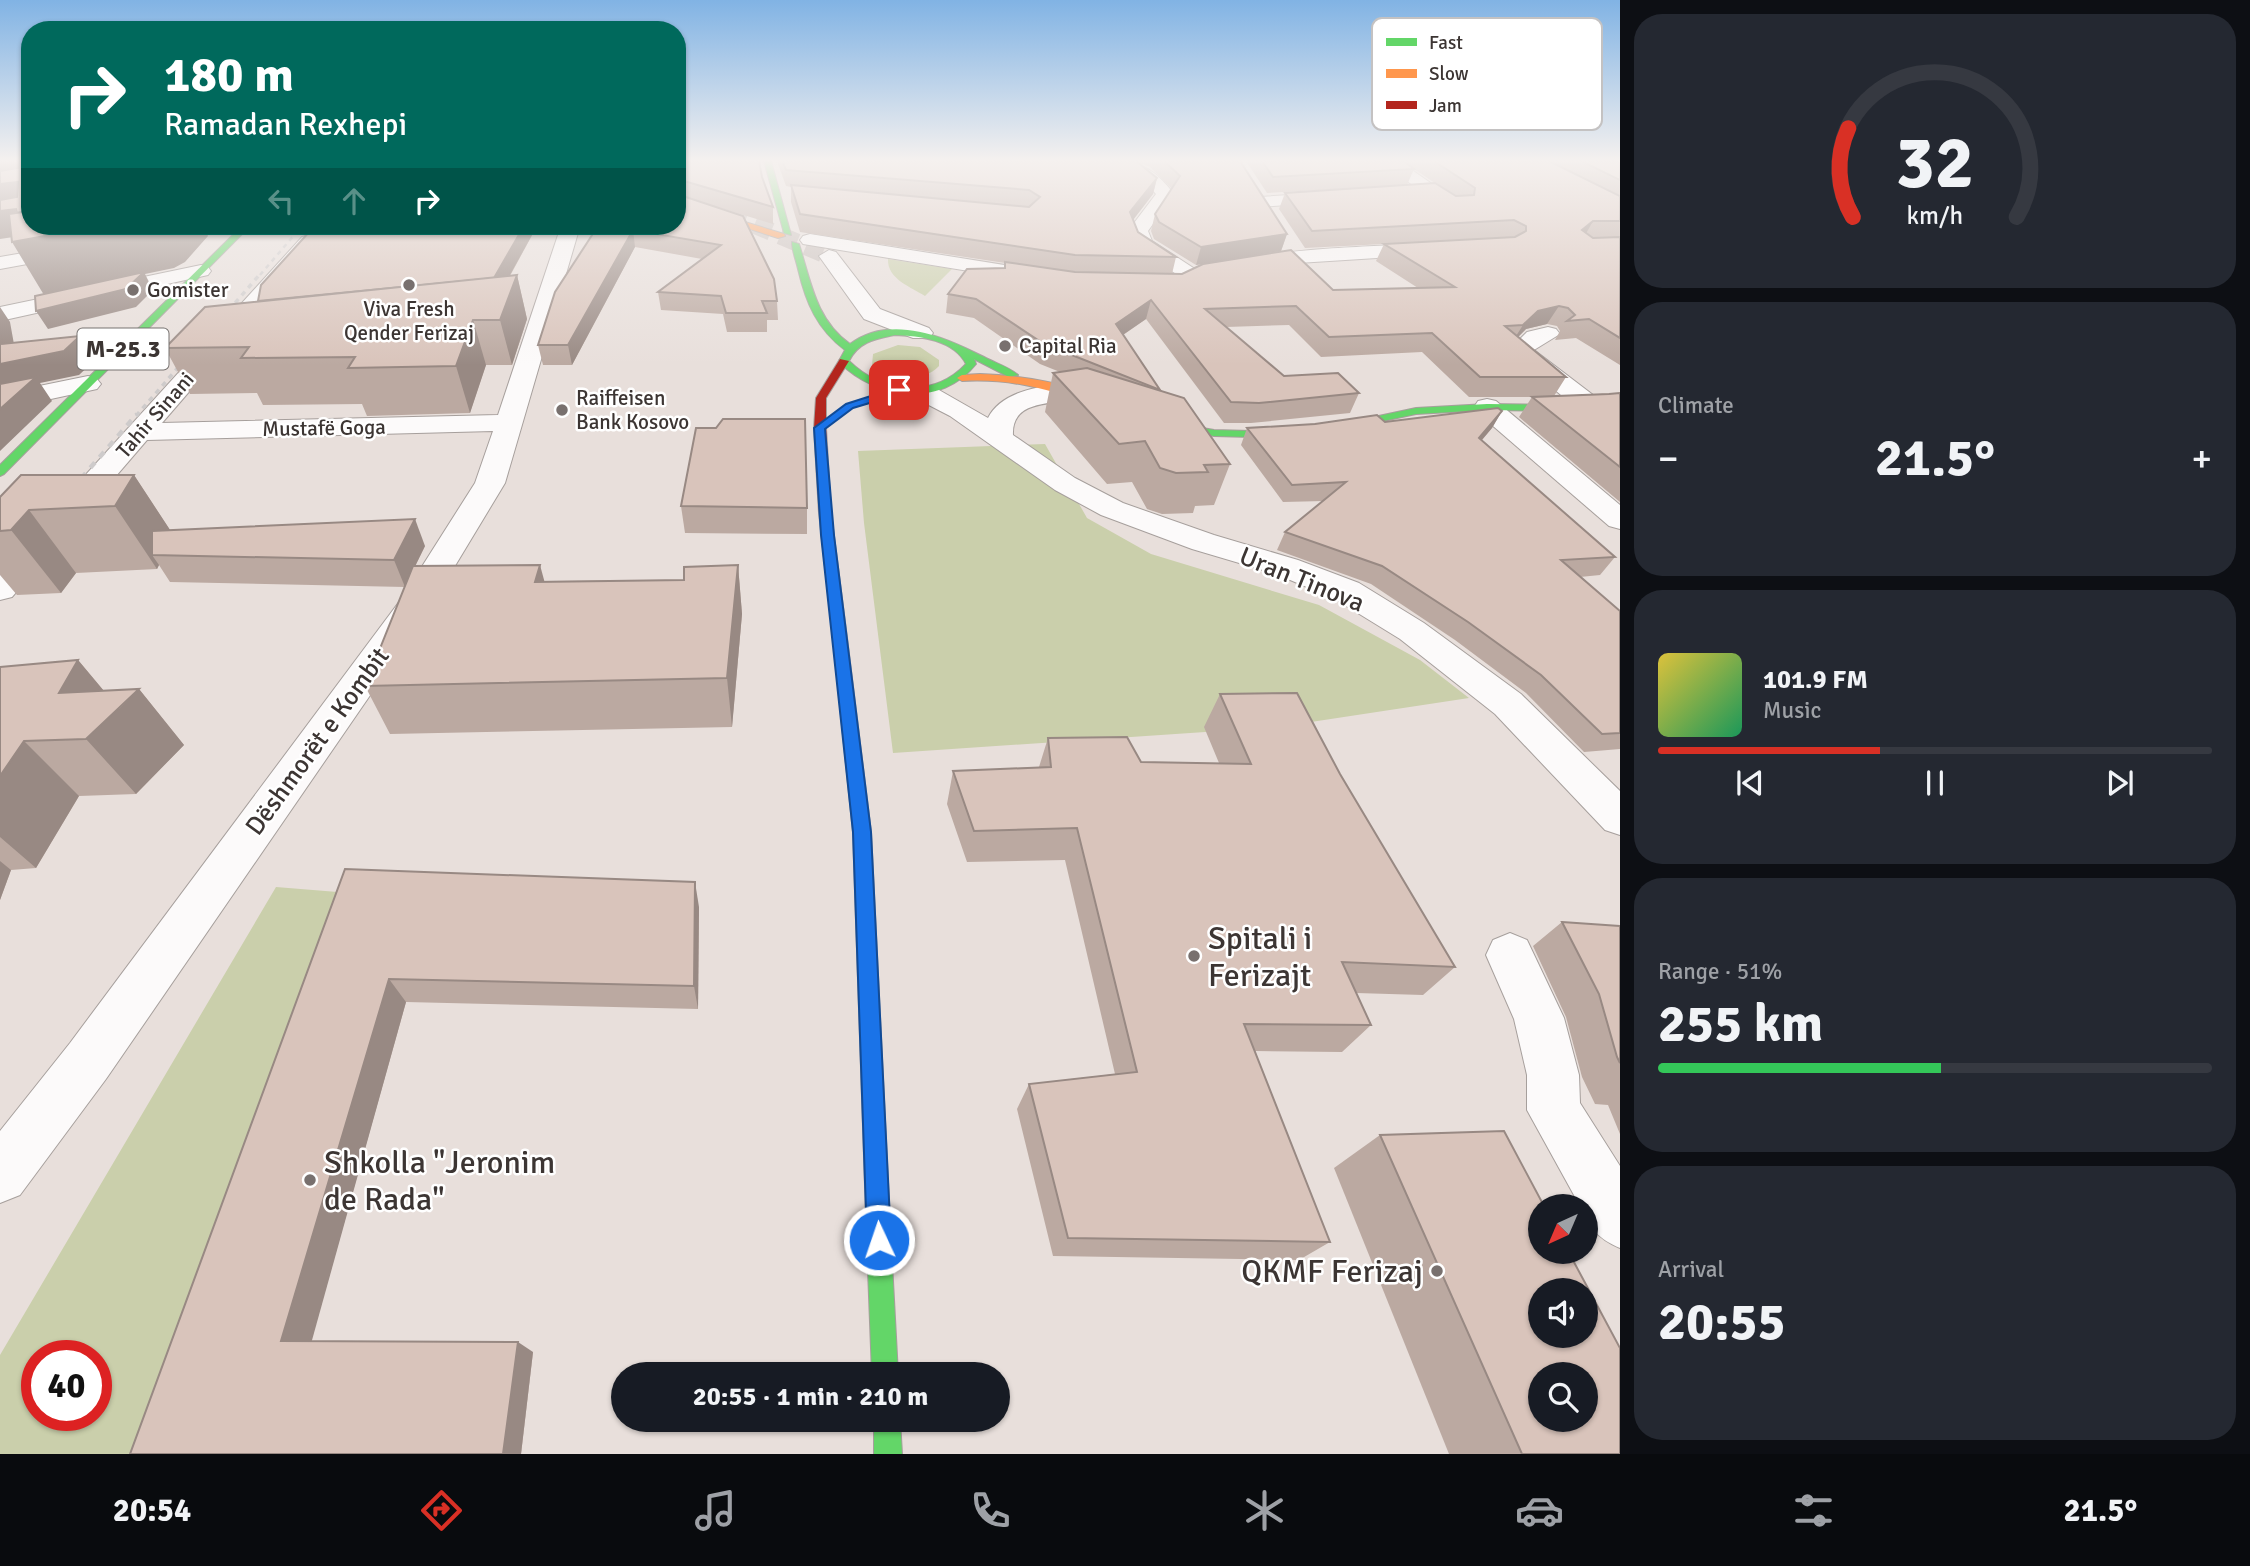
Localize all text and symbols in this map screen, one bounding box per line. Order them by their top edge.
legend [1372,18,1602,130]
text: Fast [1429,31,1463,55]
text: 180 m [164,45,294,105]
icon: right [49,49,140,140]
text: Slow [1429,62,1469,86]
text: Jam [1429,94,1462,118]
text: Ramadan Rexhepi [164,105,407,144]
text: 32 [1896,119,1974,208]
icon: left [262,182,300,220]
icon: ahead [335,182,373,220]
icon: right [408,182,446,220]
text: km/h [1907,200,1963,231]
place label: Gomister [147,277,229,303]
marker: Viva Fresh Qender Ferizaj [401,277,417,293]
marker: Gomister [125,282,141,298]
place label: Viva Fresh Qender Ferizaj [344,296,474,346]
road number: M-25.3 [78,328,168,370]
place label: Capital Ria [1019,333,1117,359]
marker: Capital Ria [997,338,1013,354]
pin [869,360,929,420]
street label: Tahir Sinani [111,367,199,463]
icon: arrive [880,371,918,409]
place label: Raiffeisen Bank Kosovo [576,385,689,435]
text: Climate [1658,391,1734,420]
marker: Raiffeisen Bank Kosovo [554,402,570,418]
street label: Mustafë Goga [262,414,386,442]
text: 21.5° [1875,426,1995,490]
text: − [1658,435,1679,482]
text: + [2191,435,2212,482]
street label: Uran Tinova [1234,540,1369,620]
street label: Dëshmorët e Kombit [239,641,397,842]
text: 101.9 FM [1763,664,1868,696]
text: Music [1763,696,1821,725]
icon: previous [1731,764,1769,802]
icon: pause [1916,764,1954,802]
icon: next [2101,764,2139,802]
place label: Spitali i Ferizajt [1208,919,1312,995]
marker: Spitali i Ferizajt [1186,948,1202,964]
text: Range · 51% [1658,957,1782,986]
text: 255 km [1658,992,1823,1056]
place label: Shkolla "Jeronim de Rada" [324,1143,555,1219]
marker: Shkolla "Jeronim de Rada" [302,1172,318,1188]
north arrow [1528,1194,1598,1264]
map controls [1528,1194,1598,1432]
position arrow [842,1203,916,1277]
place label: QKMF Ferizaj [1241,1252,1423,1291]
text: Arrival [1658,1255,1724,1284]
marker: QKMF Ferizaj [1429,1263,1445,1279]
button: sound [1528,1278,1598,1348]
text: 20:55 [1658,1290,1786,1354]
speed limit sign: 40 [21,1340,112,1431]
button: search [1528,1362,1598,1432]
text: 20:55 · 1 min · 210 m [693,1381,928,1413]
icon: directions [417,1486,466,1535]
icon: music [691,1486,740,1535]
icon: phone [966,1486,1015,1535]
icon: climate [1240,1486,1289,1535]
icon: car [1515,1486,1564,1535]
icon: filters [1789,1486,1838,1535]
text: 20:54 [113,1491,191,1530]
text: 21.5° [2063,1491,2137,1530]

